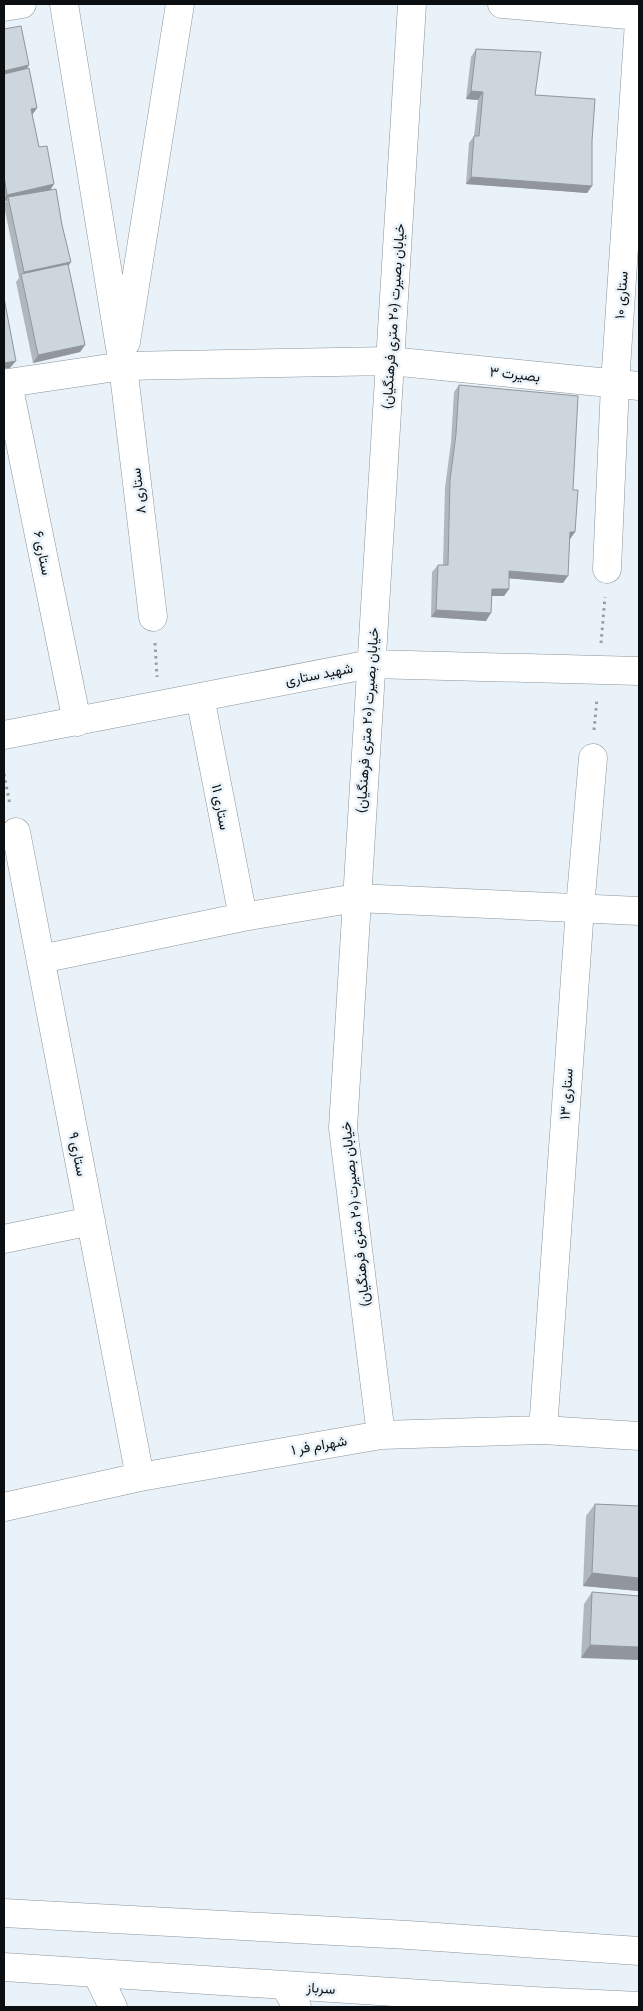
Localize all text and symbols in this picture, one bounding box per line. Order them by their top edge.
street label: خیابان بصیرت (۲۰ متری فرهنگیان) [378,223,408,409]
street label: ستاری ۱۰ [610,270,632,320]
street label: بصیرت ۳ [489,362,541,386]
street label: ستاری ۸ [126,467,150,515]
street label: ستاری ۶ [30,529,56,577]
street label: خیابان بصیرت (۲۰ متری فرهنگیان) [352,627,382,813]
street label: شهید ستاری [284,659,354,689]
street label: ستاری ۱۱ [208,783,234,831]
street label: ستاری ۱۳ [555,1068,577,1120]
street label: خیابان بصیرت (۲۰ متری فرهنگیان) [336,1121,374,1307]
street label: ستاری ۹ [65,1130,91,1178]
street label: شهرام فر ۱ [290,1431,348,1459]
street label: سرباز [305,1978,336,1998]

